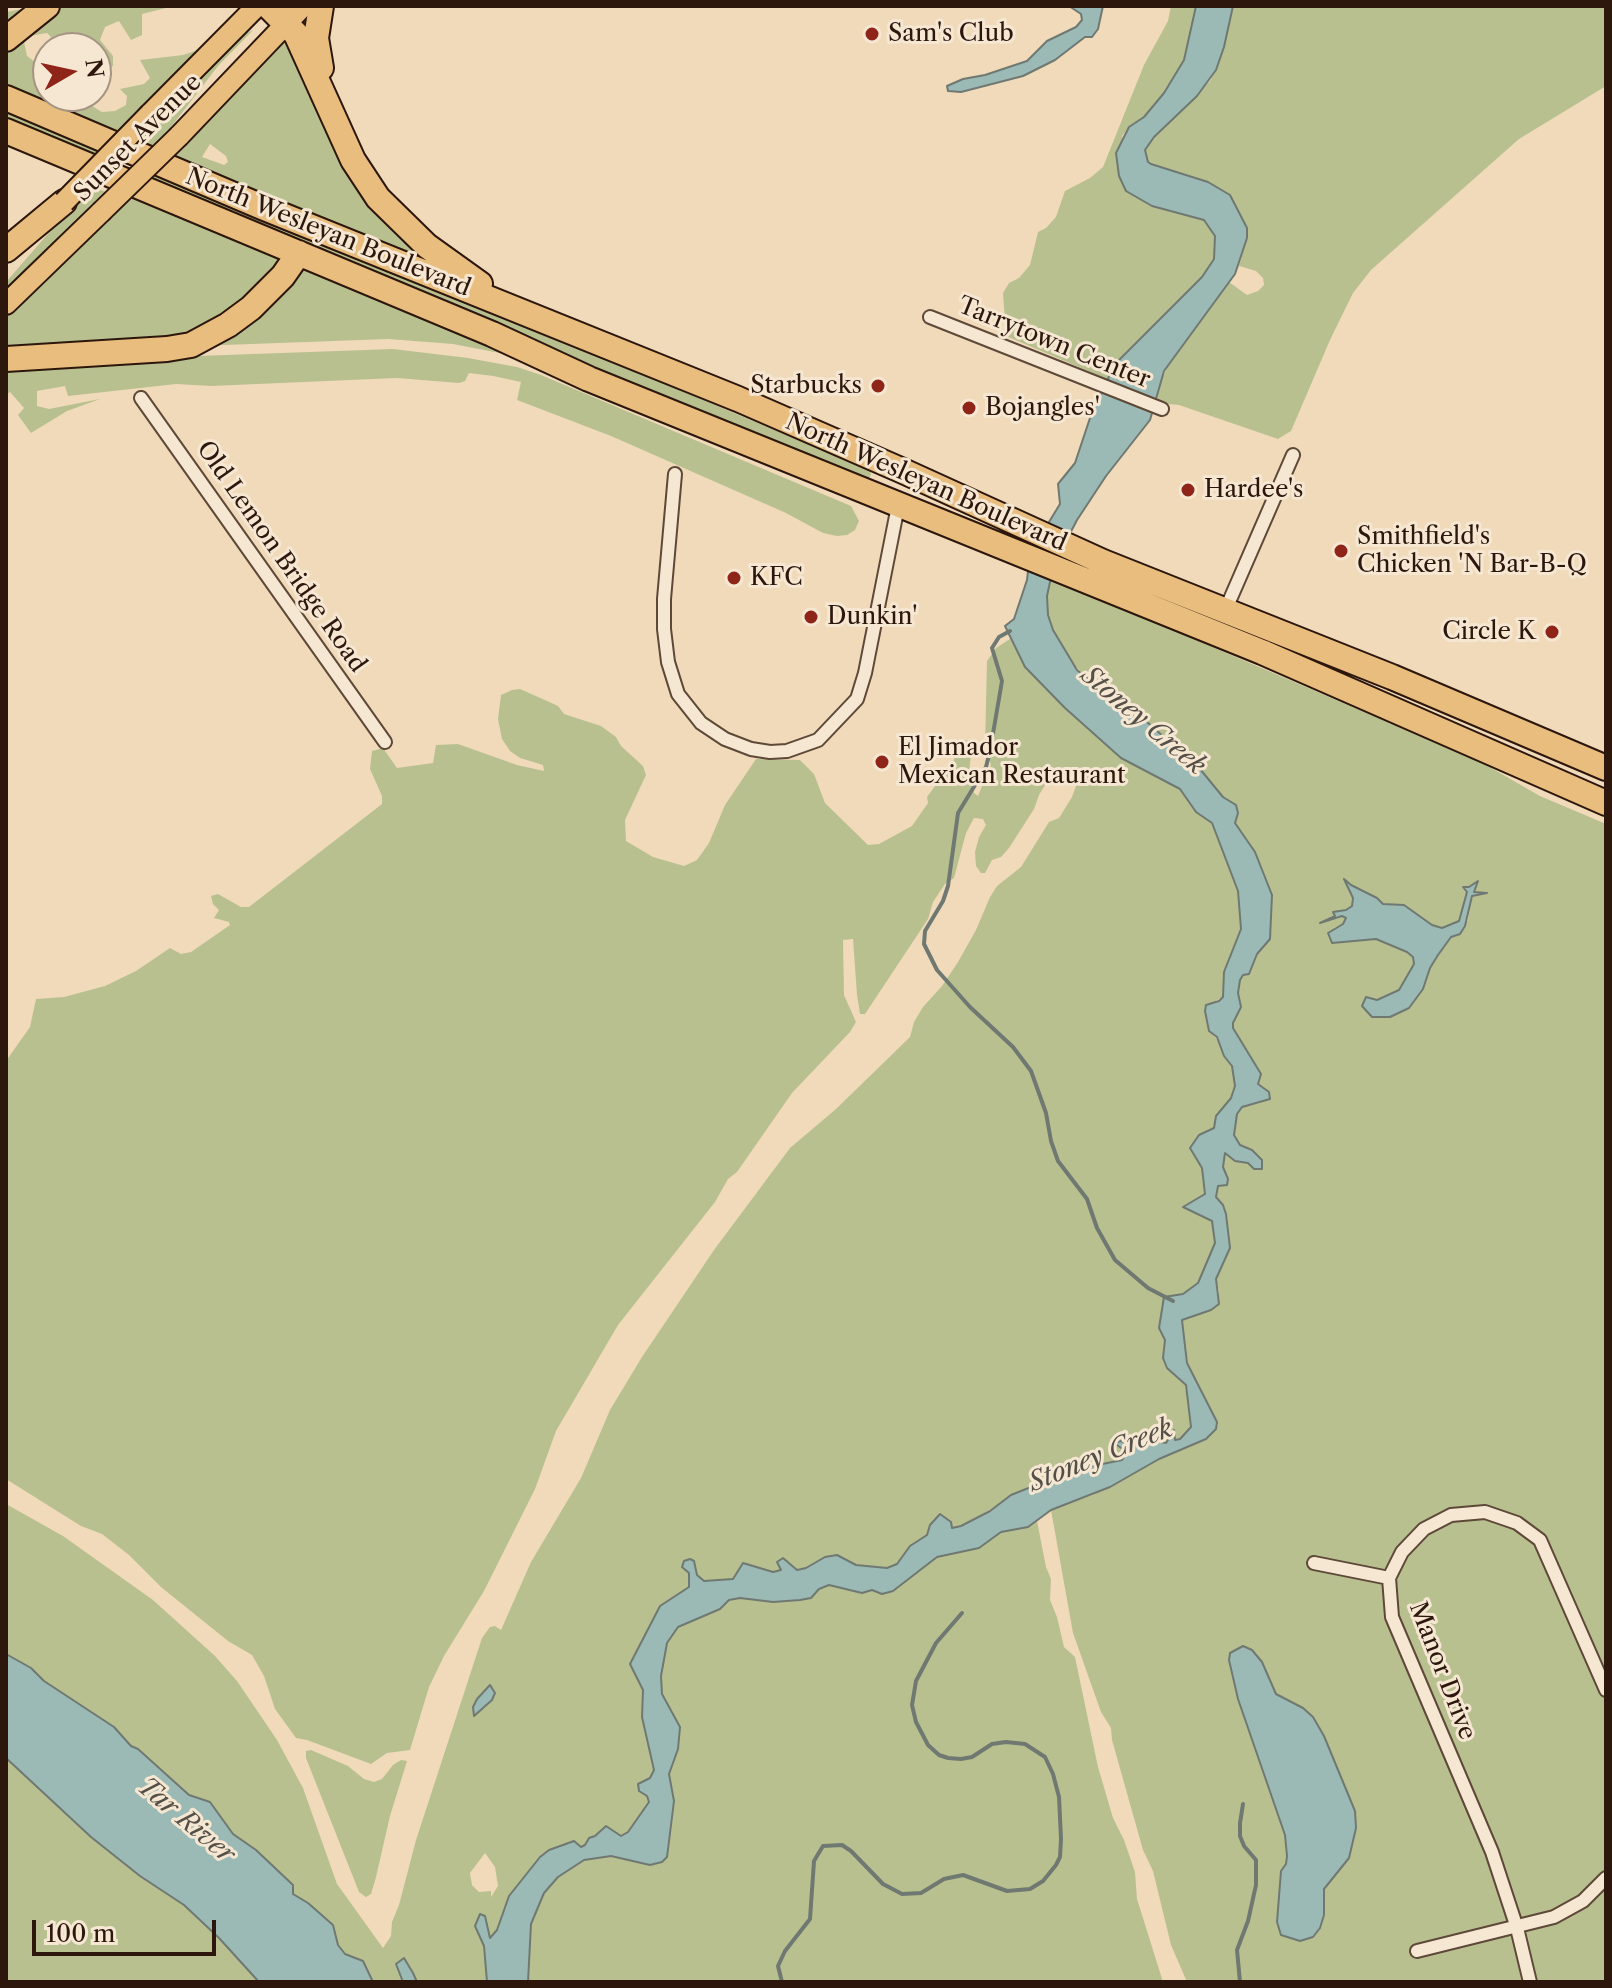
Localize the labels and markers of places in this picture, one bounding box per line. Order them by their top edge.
place label: Sam's Club [888,20,1014,48]
marker: Sam's Club [863,25,881,43]
place label: Starbucks [750,372,862,400]
marker: Starbucks [869,377,887,395]
place label: Bojangles' [985,394,1100,422]
marker: Bojangles' [960,399,978,417]
place label: Hardee's [1204,476,1304,504]
marker: Hardee's [1179,481,1197,499]
place label: Smithfield's Chicken 'N Bar-B-Q [1357,523,1587,579]
marker: Smithfield's Chicken 'N Bar-B-Q [1332,542,1350,560]
place label: KFC [750,564,803,592]
marker: KFC [725,569,743,587]
place label: Dunkin' [827,603,917,631]
marker: Dunkin' [802,608,820,626]
place label: Circle K [1442,618,1536,646]
marker: Circle K [1543,623,1561,641]
place label: El Jimador Mexican Restaurant [898,734,1125,790]
marker: El Jimador Mexican Restaurant [873,753,891,771]

